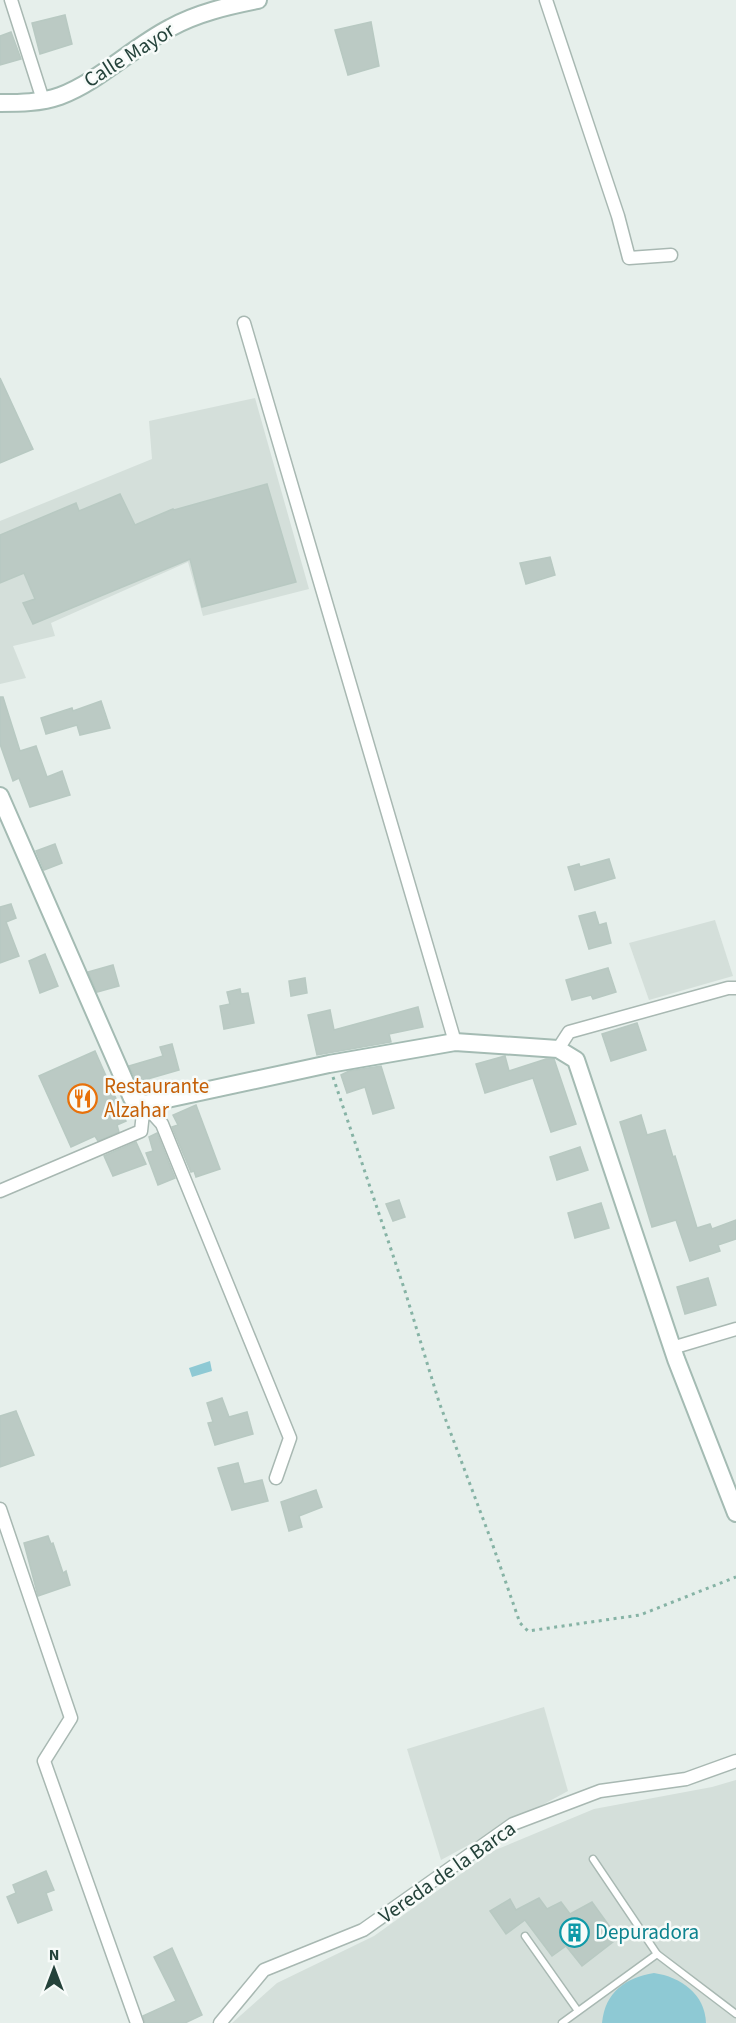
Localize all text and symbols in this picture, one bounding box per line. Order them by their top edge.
street label: Calle Mayor [78,15,181,95]
place label: Restaurante Alzahar [104,1071,209,1125]
restaurant icon: Restaurante Alzahar [67,1082,99,1114]
street label: Vereda de la Barca [372,1813,522,1931]
building icon: Depuradora [558,1916,590,1948]
place label: Depuradora [595,1917,699,1947]
north arrow [24,1939,84,1999]
text: N [49,1944,59,1966]

